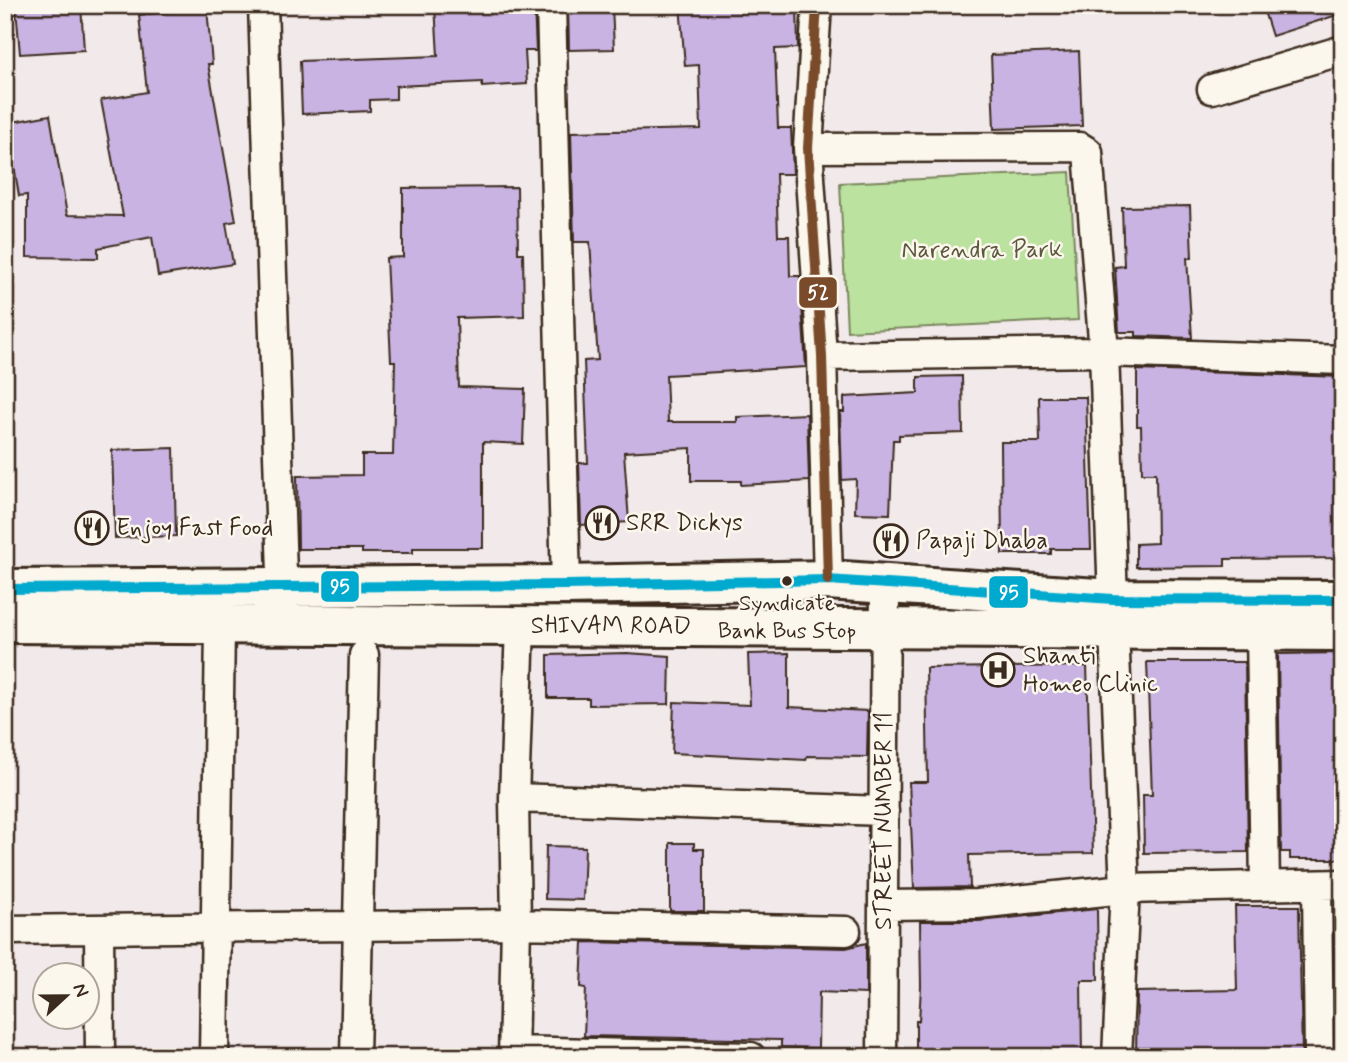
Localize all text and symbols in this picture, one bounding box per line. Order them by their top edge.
park label: Narendra Park [902,235,1062,266]
line badge: 52 [798,276,838,309]
text: 52 [807,281,829,306]
restaurant icon: SRR Dickys [583,504,621,542]
place label: SRR Dickys [626,508,743,539]
restaurant icon: Enjoy Fast Food [73,509,111,547]
place label: Enjoy Fast Food [116,513,273,544]
restaurant icon: Papaji Dhaba [872,522,910,560]
place label: Papaji Dhaba [916,526,1048,557]
line badge: 95 [320,570,360,603]
marker: Syndicate Bank Bus Stop [780,574,794,588]
text: 95 [330,575,350,600]
line badge: 95 [988,575,1029,609]
text: 95 [999,581,1019,606]
place label: Syndicate Bank Bus Stop [718,590,856,646]
street label: SHIVAM ROAD [531,611,691,642]
place label: Shanti Homeo Clinic [1023,641,1158,700]
hospital icon: Shanti Homeo Clinic [979,651,1017,689]
street label: STREET NUMBER 11 [869,712,900,930]
north arrow [32,960,102,1030]
text: N [66,980,94,1001]

